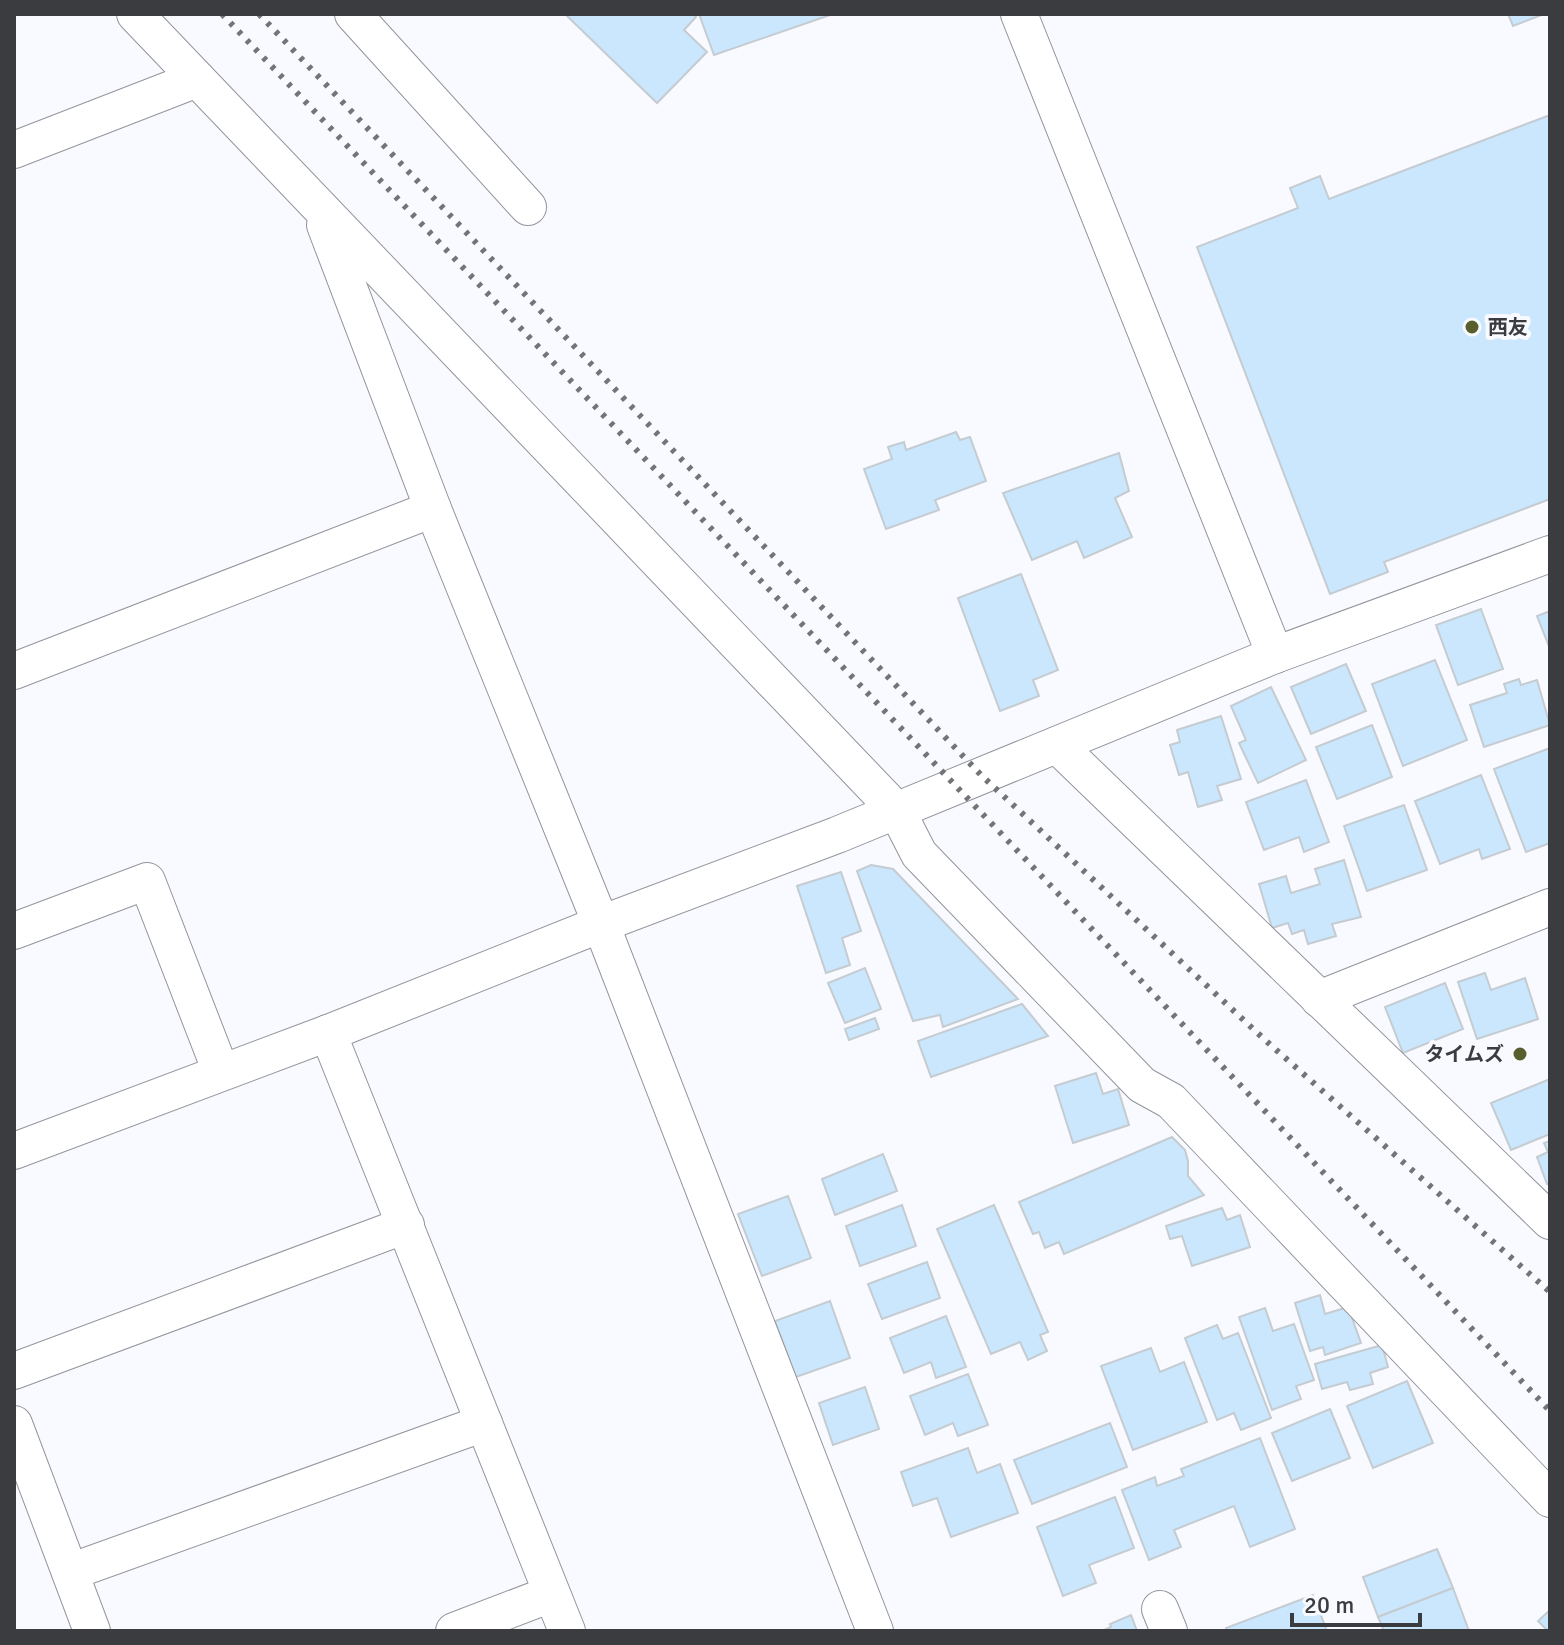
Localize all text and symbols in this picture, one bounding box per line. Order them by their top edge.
place label: 西友 [1488,315,1528,340]
marker: 西友 [1463,318,1481,336]
place label: タイムズ [1424,1042,1504,1067]
marker: タイムズ [1511,1045,1529,1063]
scale bar [1292,1577,1420,1627]
text: 20 m [1304,1590,1354,1620]

